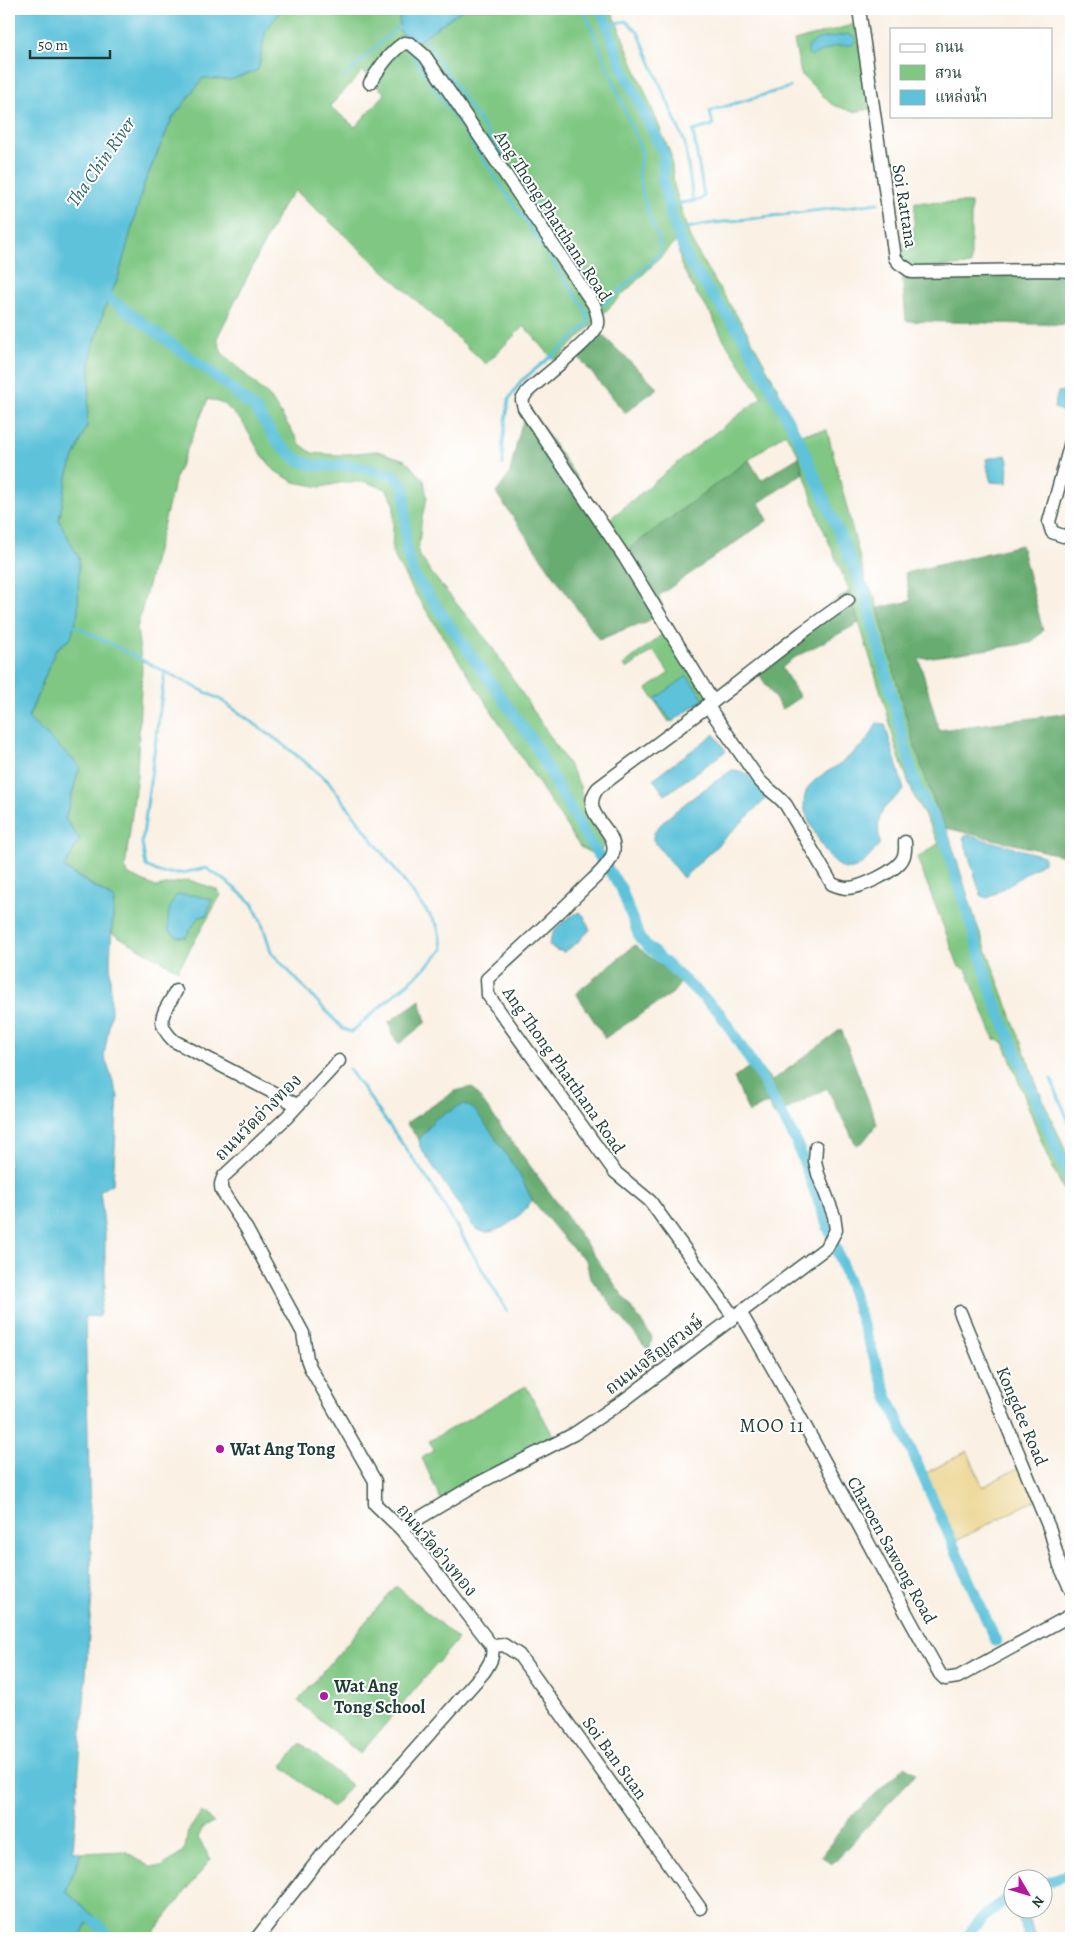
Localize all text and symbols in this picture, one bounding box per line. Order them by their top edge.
scale bar [30,28,110,60]
legend [890,28,1052,118]
text: 50 m [38,35,68,55]
text: ถนน [935,37,964,57]
text: สวน [935,63,962,83]
text: แหล่งน้ำ [935,86,987,107]
water label: Tha Chin River [60,111,142,212]
street label: Ang Thong Phatthana Road [488,125,617,306]
street label: Soi Rattana [887,162,924,250]
street label: Ang Thong Phatthana Road [497,981,631,1159]
street label: ถนนวัดอ่างทอง [209,1068,307,1166]
street label: ถนนเจริญสวงษ์ [600,1310,709,1400]
street label: Kongdee Road [990,1363,1054,1470]
district label: MOO 11 [740,1413,804,1439]
place label: Wat Ang Tong [229,1437,336,1461]
marker: Wat Ang Tong [214,1443,226,1455]
street label: Charoen Sawong Road [842,1472,943,1628]
street label: ถนนวัดอ่างทอง [391,1498,483,1602]
place label: Wat Ang Tong School [333,1674,426,1719]
marker: Wat Ang Tong School [318,1690,330,1702]
street label: Soi Ban Suan [577,1712,653,1804]
north arrow [1002,1870,1052,1920]
text: N [1027,1892,1048,1912]

